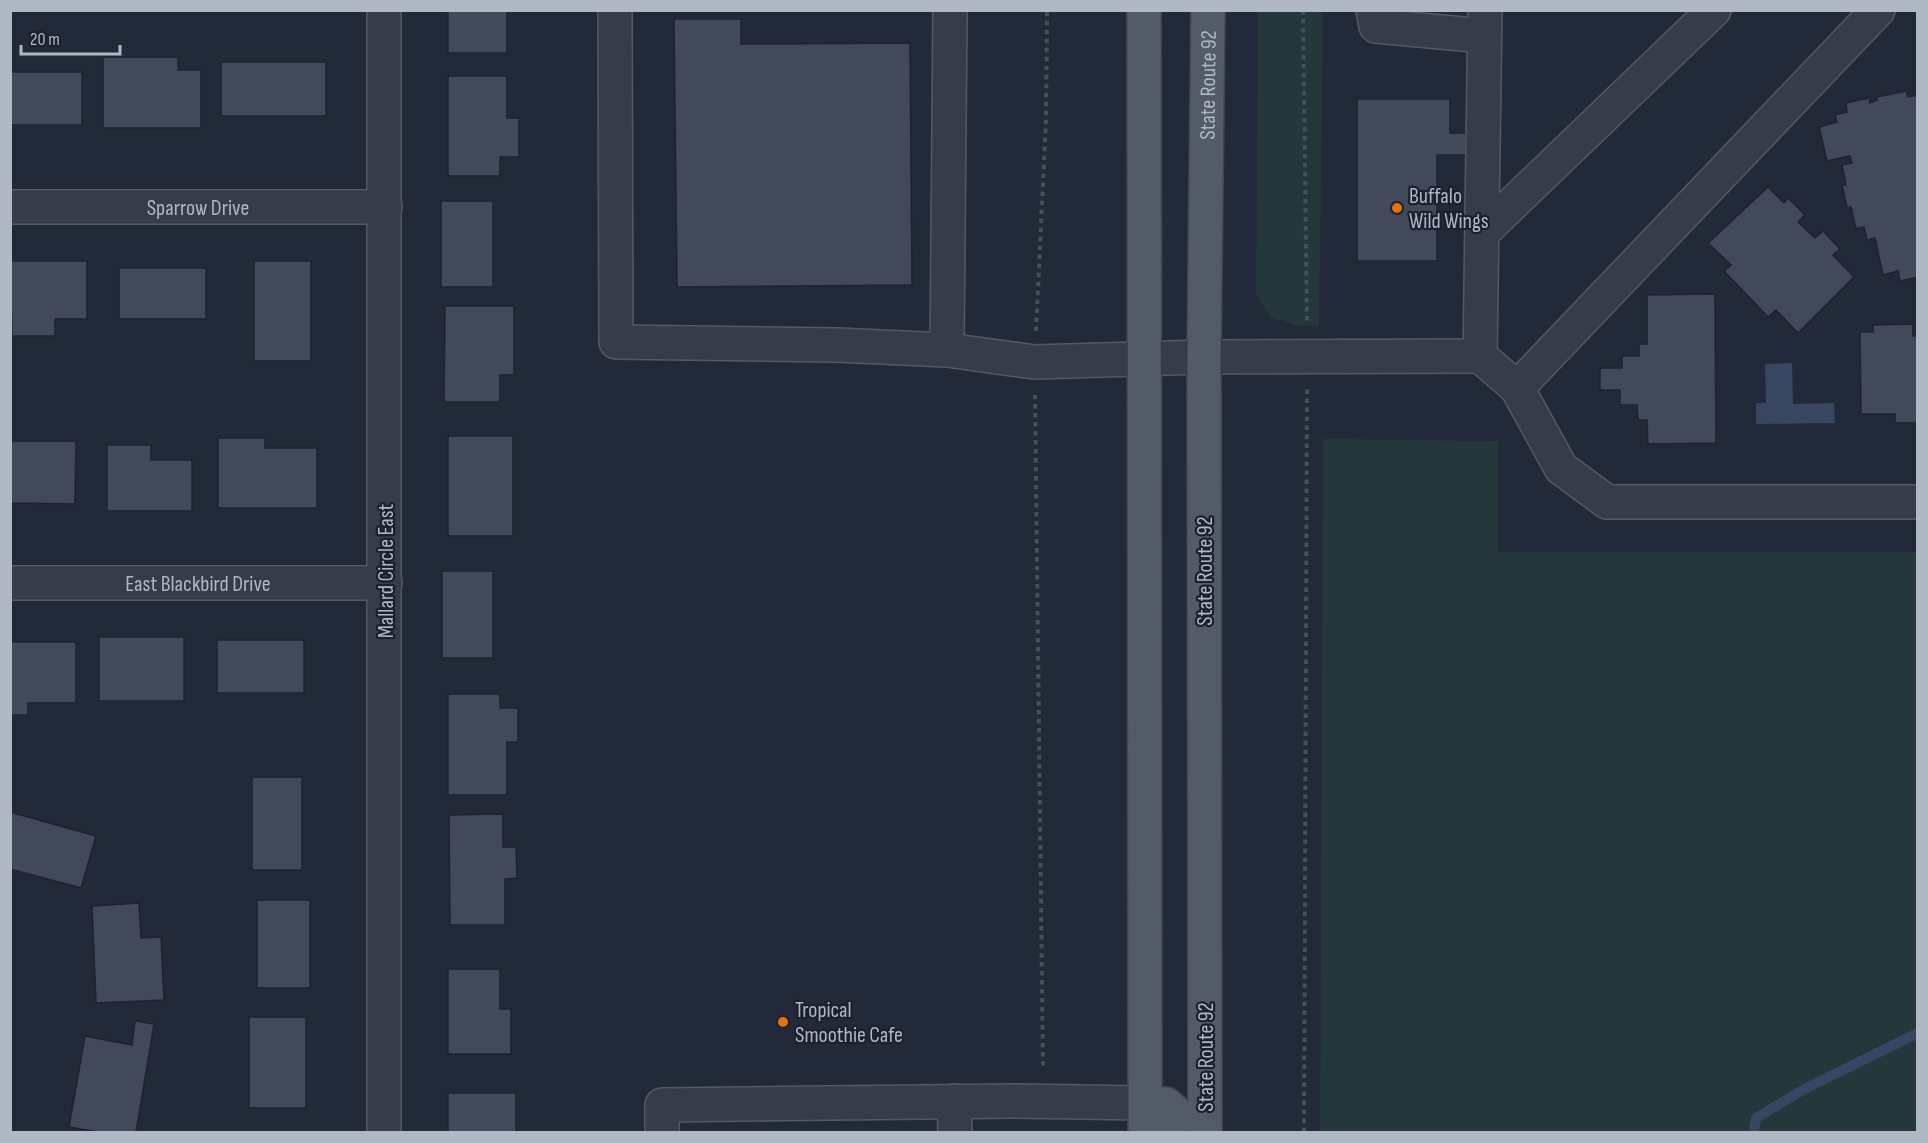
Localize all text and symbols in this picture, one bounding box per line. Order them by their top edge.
scale bar [21,18,120,56]
text: 20 m [30,29,60,50]
street label: State Route 92 [1195,30,1223,140]
place label: Buffalo Wild Wings [1409,183,1489,235]
street label: Sparrow Drive [147,195,249,222]
marker: Buffalo Wild Wings [1390,201,1404,215]
street label: Mallard Circle East [373,503,400,638]
street label: State Route 92 [1192,516,1219,626]
street label: East Blackbird Drive [125,571,271,598]
place label: Tropical Smoothie Cafe [795,997,903,1049]
street label: State Route 92 [1193,1002,1220,1112]
marker: Tropical Smoothie Cafe [776,1015,790,1029]

